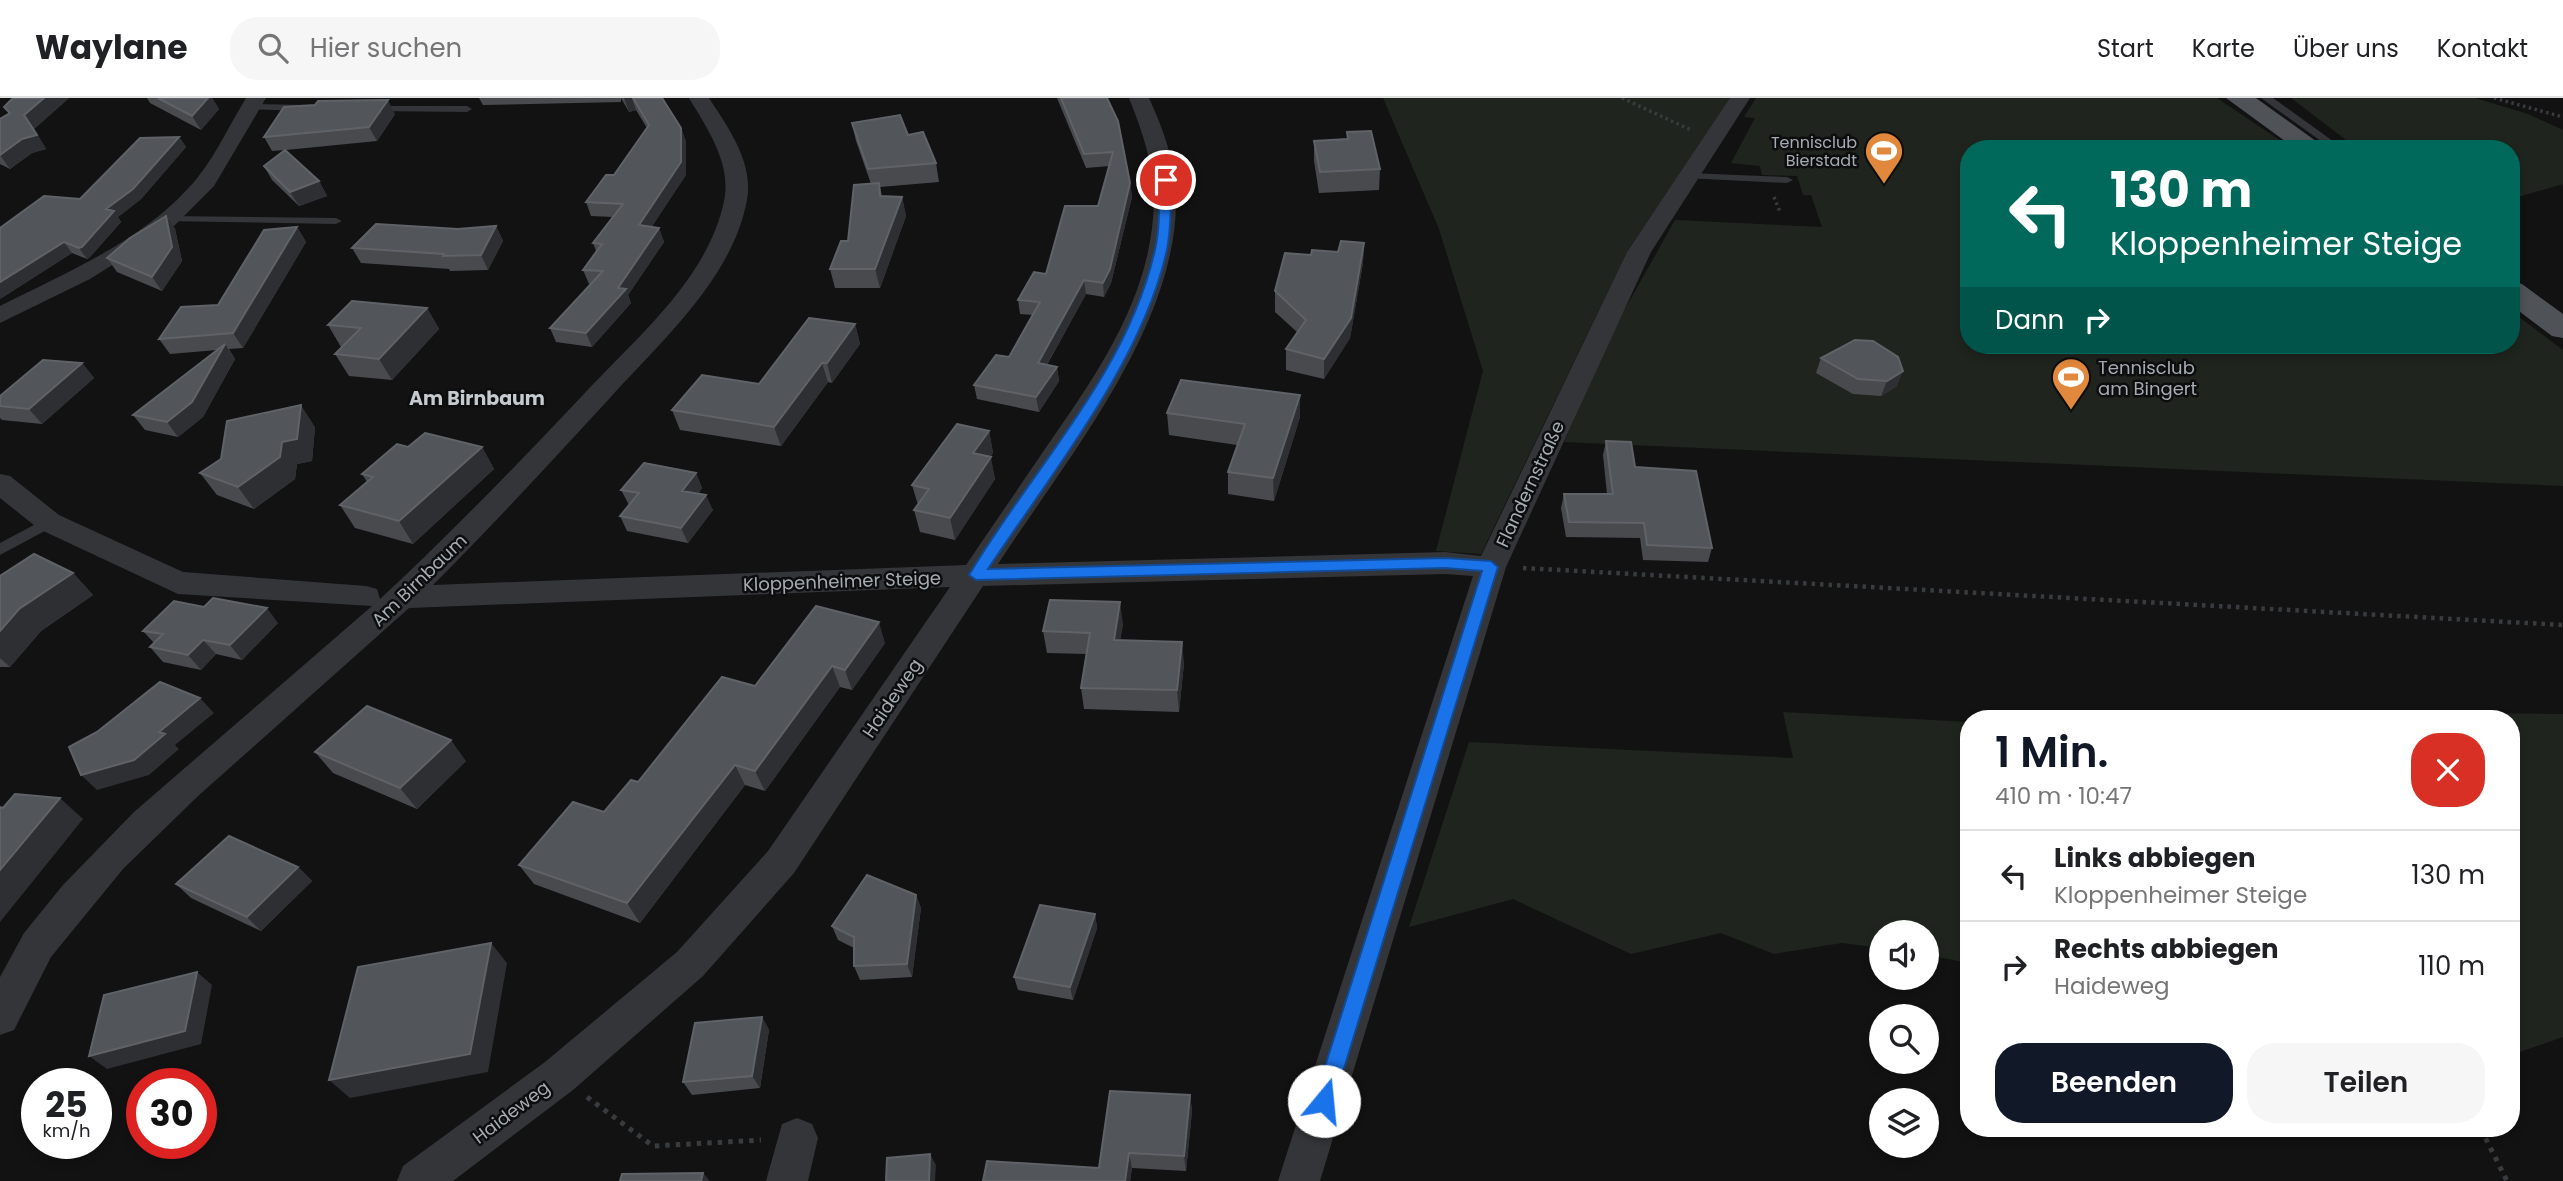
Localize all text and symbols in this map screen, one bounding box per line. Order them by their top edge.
search box [230,17,720,80]
text: Waylane [35,24,188,71]
icon: search [254,29,292,67]
text: Hier suchen [310,30,462,66]
text: Start [2097,32,2154,65]
text: Karte [2192,32,2255,65]
text: Über uns [2293,32,2399,65]
text: Kontakt [2437,32,2528,65]
sports icon: Tennisclub Bierstadt [1863,130,1905,185]
place label: Tennisclub Bierstadt [1771,131,1857,172]
pin [1136,150,1196,210]
text: 130 m [2110,156,2252,224]
icon: arrive [1147,161,1185,199]
icon: left [1995,168,2086,259]
text: Kloppenheimer Steige [2110,221,2462,266]
icon: right [2078,301,2116,339]
text: Dann [1995,302,2064,338]
place label: Tennisclub am Bingert [2098,355,2197,401]
sports icon: Tennisclub am Bingert [2050,356,2092,411]
district label: Am Birnbaum [409,385,545,412]
street label: Flandernstraße [1490,417,1570,551]
street label: Am Birnbaum [366,528,472,632]
street label: Kloppenheimer Steige [743,565,941,597]
street label: Haideweg [856,654,928,742]
text: 1 Min. [1995,723,2108,782]
button: close [2411,733,2485,807]
text: 410 m · 10:47 [1995,780,2132,812]
text: Links abbiegen [2054,840,2256,876]
icon: left [1995,857,2033,895]
text: 130 m [2411,857,2485,893]
text: Kloppenheimer Steige [2054,879,2307,911]
map controls [1869,920,1939,1158]
button: sound [1869,920,1939,990]
text: Rechts abbiegen [2054,931,2279,967]
icon: right [1995,948,2033,986]
text: 110 m [2418,948,2485,984]
text: Haideweg [2054,970,2170,1002]
button: search [1869,1004,1939,1074]
button: Beenden [1995,1043,2233,1123]
button: Teilen [2247,1043,2485,1123]
position arrow [1287,1064,1361,1138]
speed limit sign: 30 [126,1068,217,1159]
street label: Haideweg [467,1075,555,1149]
text: 25 [45,1080,88,1129]
button: layers [1869,1088,1939,1158]
text: km/h [43,1118,90,1143]

